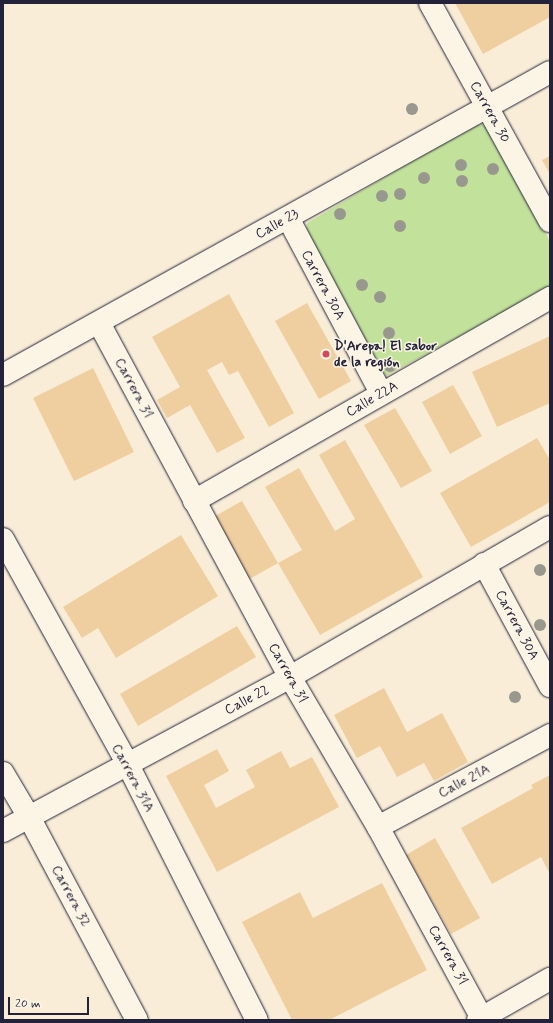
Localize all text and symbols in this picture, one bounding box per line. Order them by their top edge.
street label: Carrera 30 [466,78,514,146]
street label: Calle 23 [253,205,301,243]
street label: Carrera 30A [298,247,348,323]
place label: D'Arepa! El sabor de la región [334,338,439,370]
marker: D'Arepa! El sabor de la región [321,349,331,359]
street label: Carrera 31 [111,355,157,421]
street label: Calle 22A [343,377,401,421]
street label: Carrera 30A [492,587,542,663]
street label: Carrera 31 [265,640,311,706]
street label: Calle 22 [222,681,272,719]
street label: Carrera 31A [108,741,158,815]
street label: Calle 21A [435,760,493,802]
street label: Carrera 32 [48,862,94,930]
street label: Carrera 31 [425,922,471,988]
scale bar [10,989,91,1015]
text: 20 m [15,996,41,1012]

